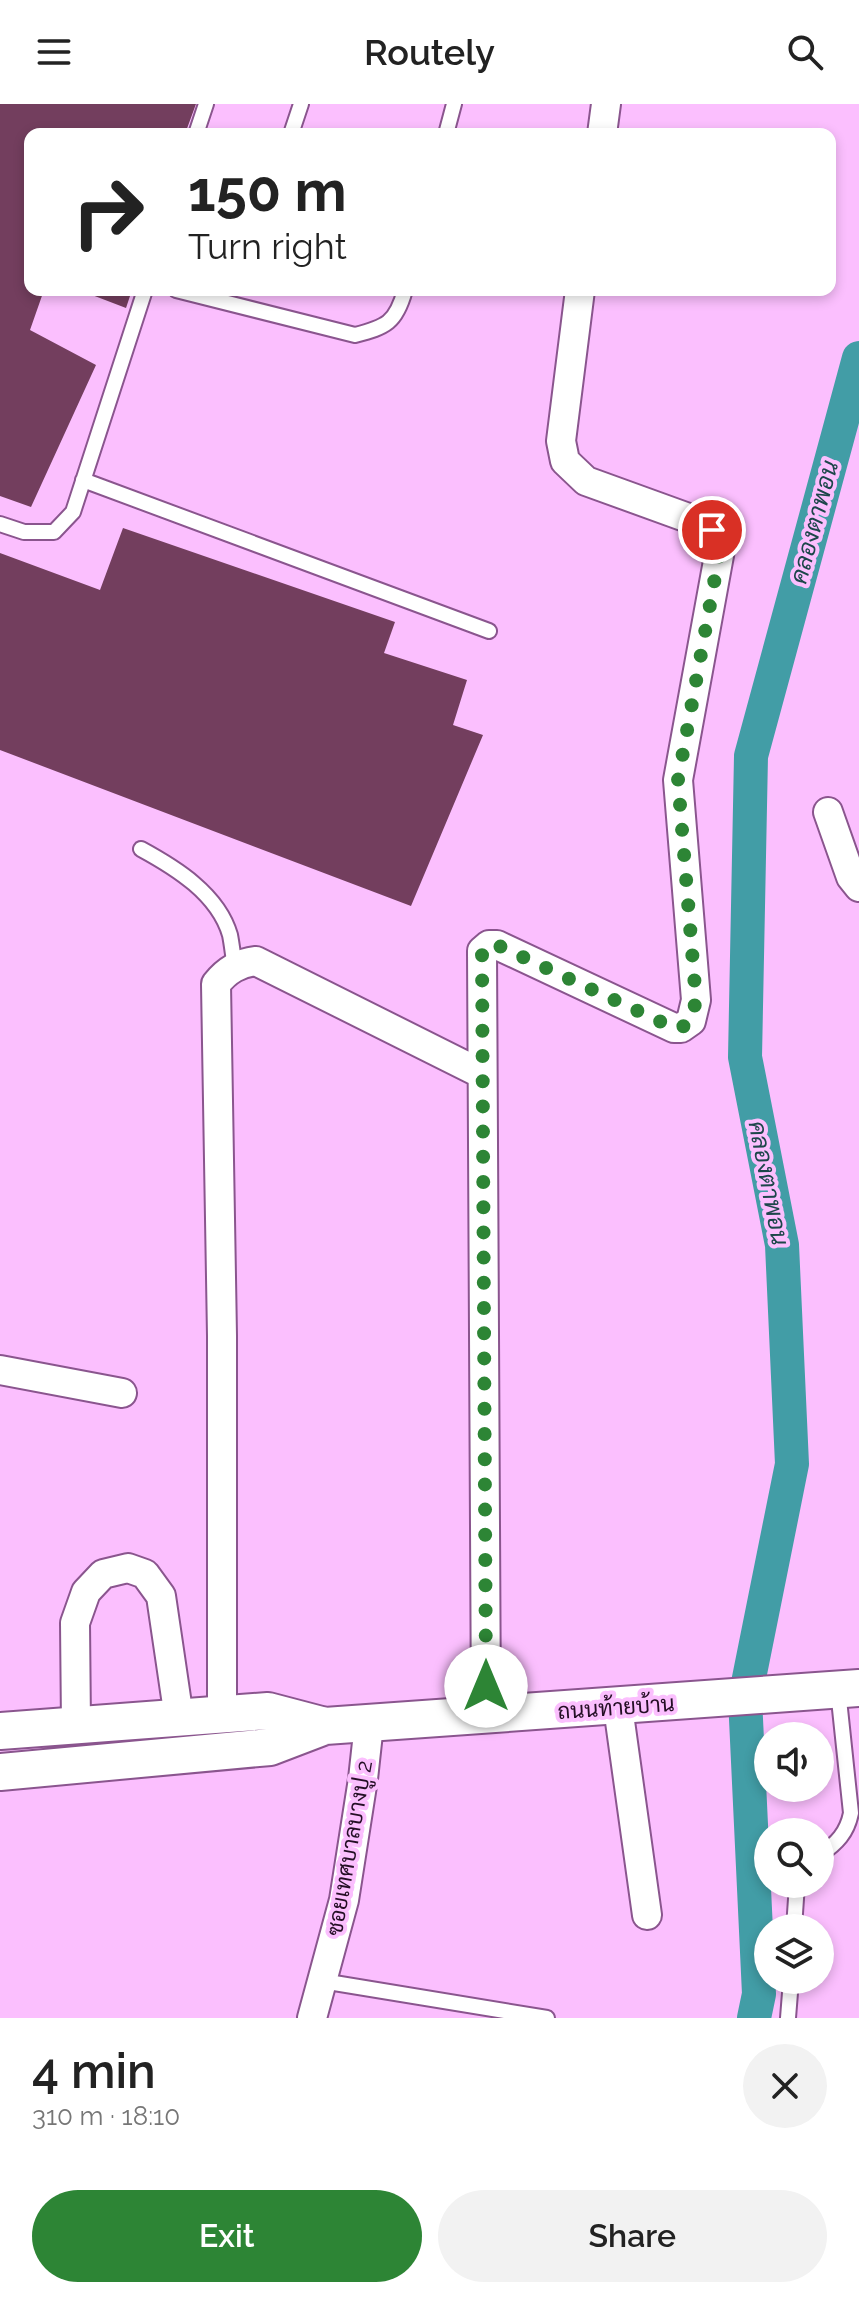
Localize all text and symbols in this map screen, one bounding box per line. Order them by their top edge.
icon: menu [32,30,76,74]
icon: search [783,30,827,74]
text: Routely [364,31,495,73]
text: 150 m [188,158,347,224]
icon: right [56,160,160,264]
text: Turn right [188,225,347,267]
water label: คลองตาพอน [784,457,844,587]
pin [678,496,746,564]
icon: arrive [690,508,734,552]
water label: คลองตาพอน [743,1118,795,1248]
position arrow [444,1644,528,1728]
street label: ถนนท้ายบ้าน [556,1689,675,1724]
map controls [754,1722,834,1994]
button: sound [754,1722,834,1802]
street label: ซอยเทศบาลบางปู 2 [321,1758,380,1938]
button: search [754,1818,834,1898]
button: layers [754,1914,834,1994]
text: 4 min [32,2043,156,2099]
button: close [743,2044,827,2128]
text: 310 m · 18:10 [32,2101,180,2131]
button: Exit [32,2190,422,2282]
button: Share [438,2190,827,2282]

